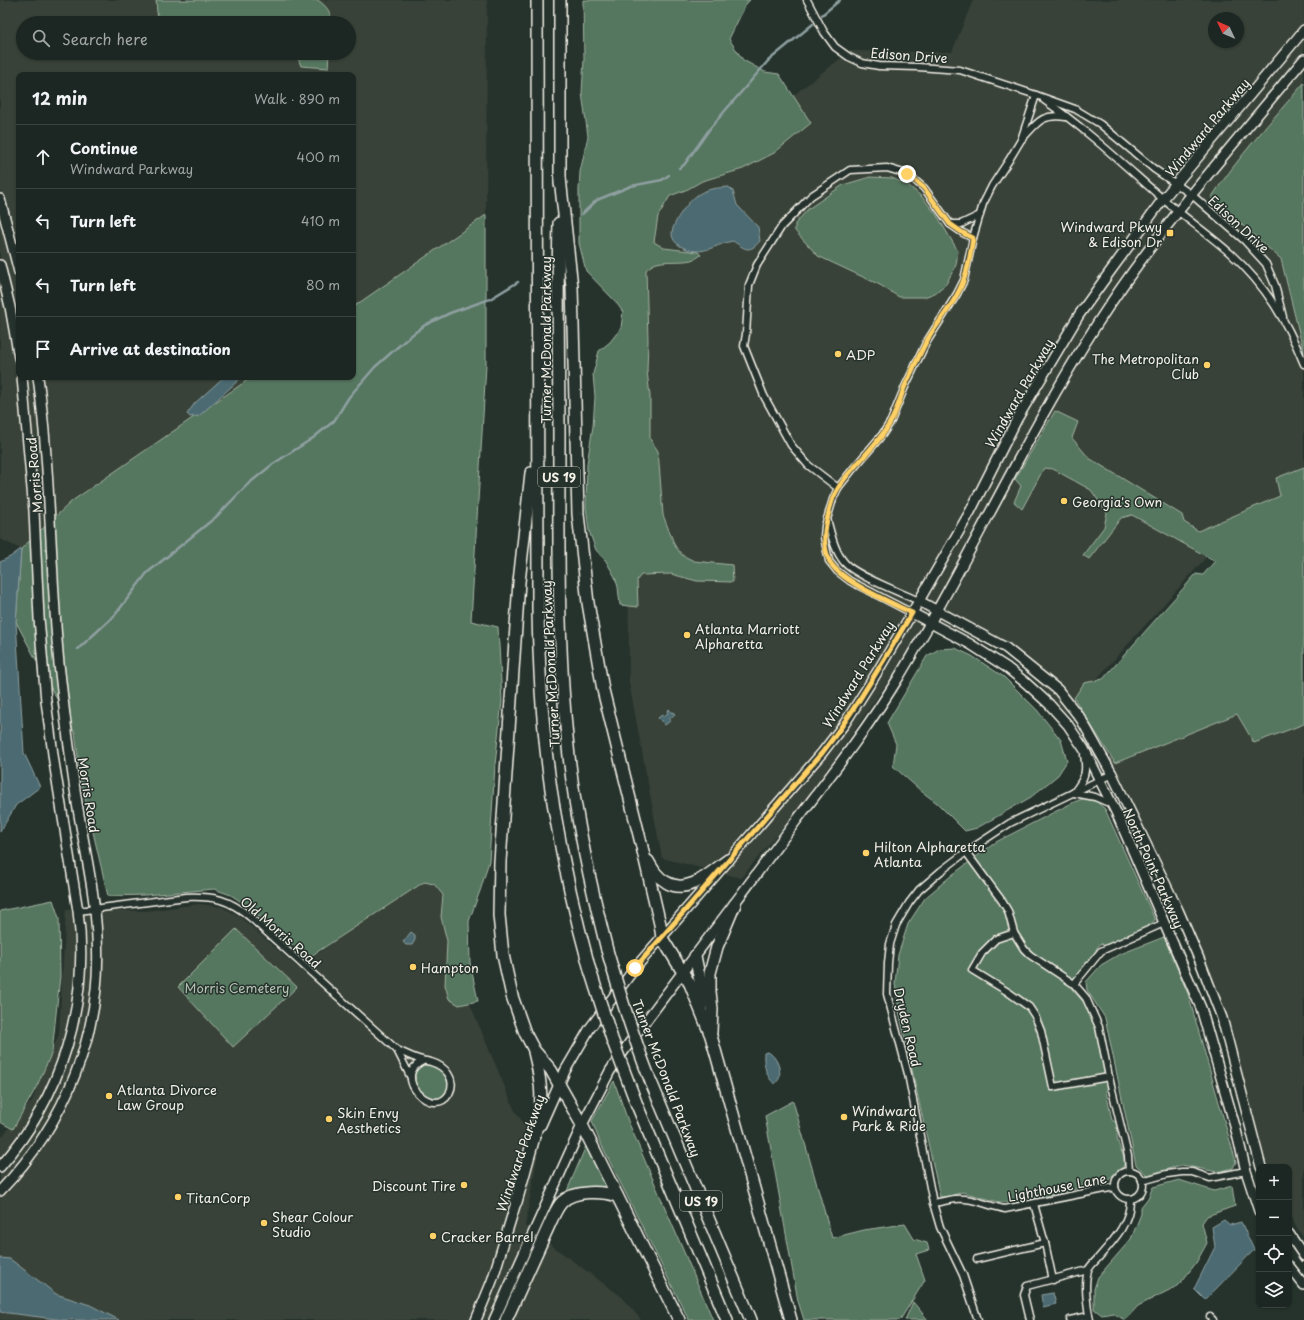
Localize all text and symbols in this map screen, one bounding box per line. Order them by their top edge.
north arrow [1208,12,1244,48]
search box [16,16,356,60]
icon: search [30,27,52,49]
text: Search here [62,27,148,50]
street label: Edison Drive [870,43,948,67]
street label: Windward Parkway [1160,74,1254,180]
text: 12 min [32,85,87,111]
text: Walk · 890 m [254,89,340,108]
text: Continue [70,136,138,159]
icon: ahead [32,146,54,168]
text: 400 m [297,147,340,166]
text: Windward Parkway [70,159,193,178]
route end [898,165,916,183]
street label: Edison Drive [1204,191,1274,257]
text: Turn left [70,209,136,232]
icon: left [32,210,54,232]
text: 410 m [301,211,340,230]
place label: Windward Pkwy & Edison Dr [1061,217,1162,251]
marker: Windward Pkwy & Edison Dr [1165,228,1175,238]
street label: Turner McDonald Parkway [536,256,555,424]
text: Turn left [70,273,136,296]
icon: left [32,274,54,296]
text: 80 m [306,275,340,294]
street label: Windward Parkway [980,335,1058,451]
text: Arrive at destination [70,337,231,360]
icon: arrive [32,338,54,360]
place label: ADP [846,345,875,364]
marker: ADP [833,349,843,359]
place label: The Metropolitan Club [1092,349,1199,383]
marker: The Metropolitan Club [1202,360,1212,370]
street label: Morris Road [21,436,47,514]
road number: US 19 [538,467,580,487]
place label: Georgia's Own [1072,492,1162,511]
marker: Georgia's Own [1059,496,1069,506]
street label: Turner McDonald Parkway [536,580,564,748]
street label: Windward Parkway [817,617,899,731]
place label: Atlanta Marriott Alpharetta [695,619,800,653]
marker: Atlanta Marriott Alpharetta [682,630,692,640]
street label: Morris Road [74,756,104,834]
street label: North Point Parkway [1119,805,1189,931]
place label: Hilton Alpharetta Atlanta [874,837,987,871]
marker: Hilton Alpharetta Atlanta [861,848,871,858]
street label: Old Morris Road [237,892,325,972]
place label: Hampton [421,958,479,977]
route start [626,959,644,977]
marker: Hampton [408,962,418,972]
park label: Morris Cemetery [185,978,289,997]
street label: Dryden Road [890,986,926,1068]
street label: Turner McDonald Parkway [628,996,706,1160]
place label: Atlanta Divorce Law Group [117,1080,217,1114]
marker: Atlanta Divorce Law Group [104,1091,114,1101]
street label: Windward Parkway [491,1092,549,1214]
place label: Windward Park & Ride [852,1101,926,1135]
place label: Skin Envy Aesthetics [337,1103,401,1137]
marker: Windward Park & Ride [839,1112,849,1122]
marker: Skin Envy Aesthetics [324,1114,334,1124]
map controls [1256,1164,1292,1308]
button: + [1256,1164,1292,1200]
street label: Lighthouse Lane [1006,1168,1108,1206]
place label: Discount Tire [372,1176,456,1195]
marker: Discount Tire [459,1180,469,1190]
place label: TitanCorp [186,1188,250,1207]
road number: US 19 [680,1191,722,1211]
marker: TitanCorp [173,1192,183,1202]
button: − [1256,1200,1292,1236]
place label: Shear Colour Studio [272,1207,354,1241]
marker: Shear Colour Studio [259,1218,269,1228]
place label: Cracker Barrel [441,1227,533,1246]
marker: Cracker Barrel [428,1231,438,1241]
button: locate [1256,1236,1292,1272]
button: layers [1256,1272,1292,1308]

